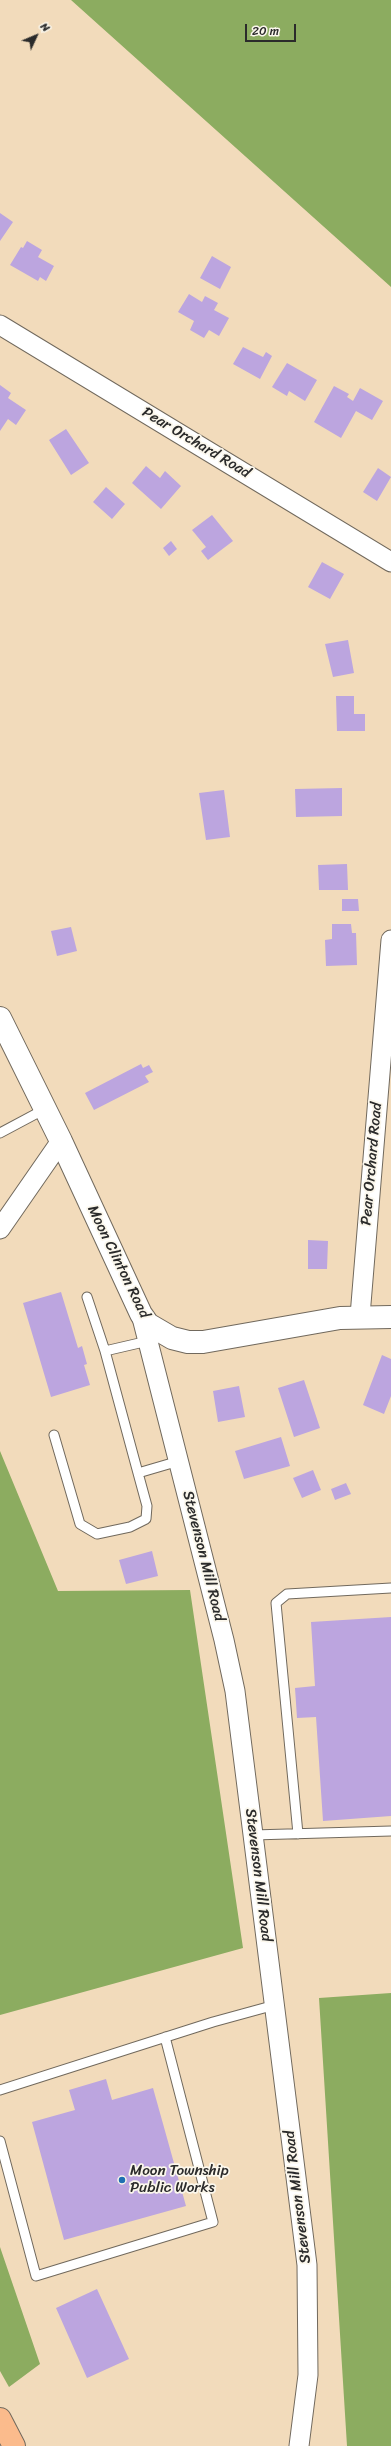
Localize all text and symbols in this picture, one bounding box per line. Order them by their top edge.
north arrow [16,16,56,56]
scale bar [247,16,298,42]
text: N [36,18,54,37]
text: 20 m [252,20,279,42]
street label: Pear Orchard Road [139,404,253,482]
street label: Pear Orchard Road [358,1102,386,1226]
street label: Moon Clinton Road [83,1203,153,1321]
street label: Stevenson Mill Road [178,1489,228,1623]
street label: Stevenson Mill Road [241,1807,275,1943]
street label: Stevenson Mill Road [281,2129,315,2265]
place label: Moon Township Public Works [130,2162,229,2197]
marker: Moon Township Public Works [117,2175,127,2185]

